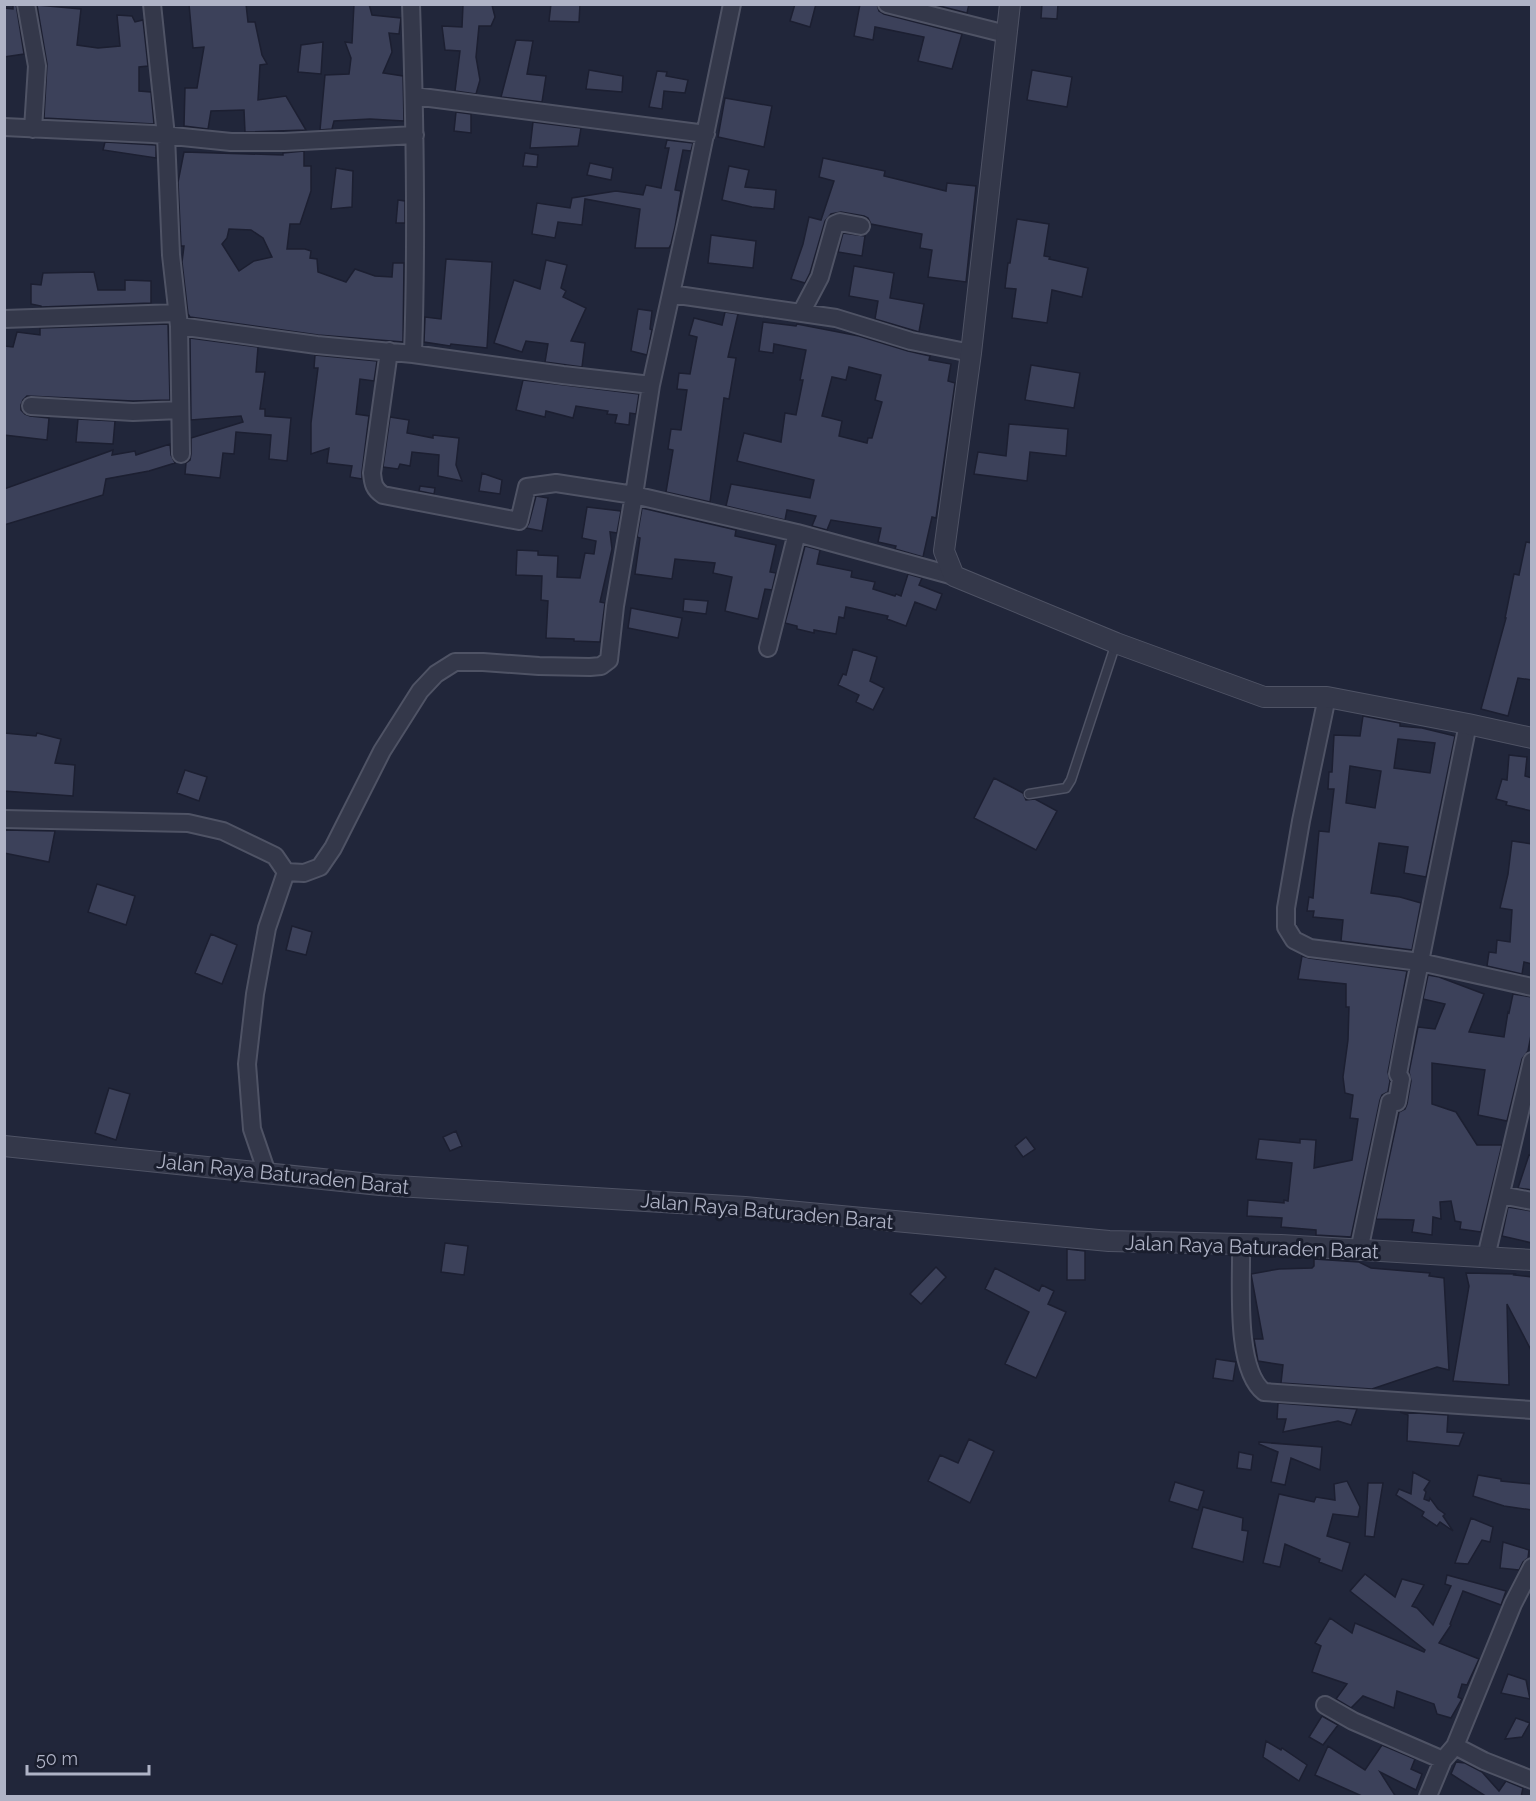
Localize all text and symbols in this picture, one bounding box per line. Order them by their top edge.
street label: Jalan Raya Baturaden Barat [156,1149,411,1199]
street label: Jalan Raya Baturaden Barat [640,1188,895,1234]
street label: Jalan Raya Baturaden Barat [1125,1231,1380,1263]
scale bar [27,1738,148,1776]
text: 50 m [36,1748,78,1769]

